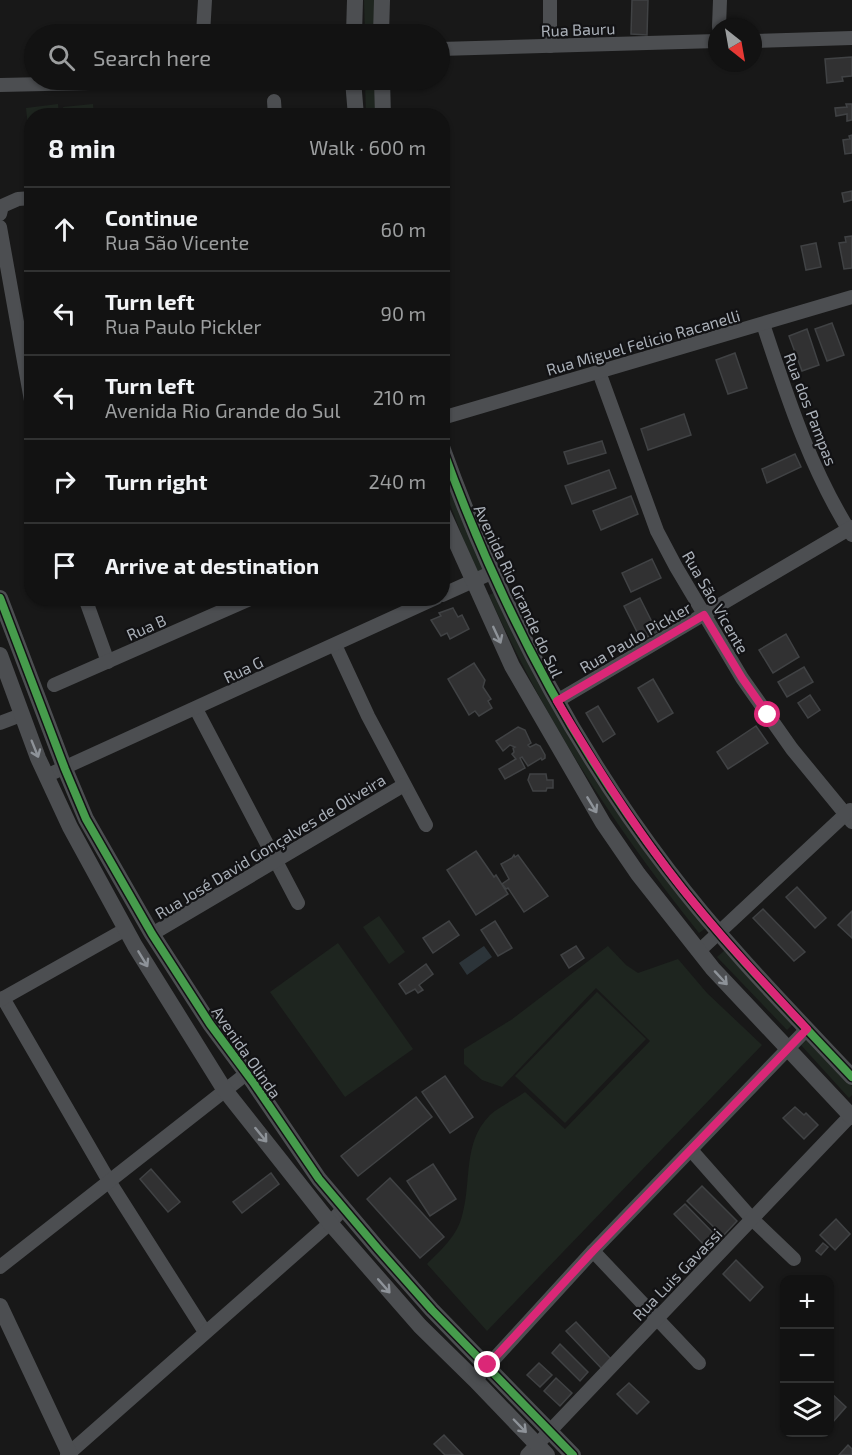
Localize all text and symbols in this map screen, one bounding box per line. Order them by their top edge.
street label: Rua Bauru [540,18,616,40]
north arrow [708,18,762,72]
search box [24,24,450,90]
icon: search [45,41,78,74]
text: Search here [93,44,211,70]
text: 8 min [48,132,116,163]
text: Walk · 600 m [309,135,426,159]
text: Continue [105,204,198,230]
icon: ahead [48,213,81,246]
text: 60 m [381,217,426,241]
text: Rua São Vicente [105,230,249,254]
text: Turn left [105,288,194,314]
icon: left [48,297,81,330]
text: 90 m [381,301,426,325]
street label: Rua Miguel Felicio Racanelli [544,305,742,379]
text: Rua Paulo Pickler [105,314,261,338]
street label: Rua dos Pampas [781,350,841,468]
text: Turn left [105,372,194,398]
icon: left [48,381,81,414]
text: 210 m [373,385,426,409]
text: Avenida Rio Grande do Sul [105,398,341,422]
icon: right [48,465,81,498]
text: Turn right [105,468,207,494]
text: 240 m [368,469,426,493]
street label: Avenida Rio Grande do Sul [471,502,568,681]
street label: Rua São Vicente [679,547,753,657]
icon: arrive [48,549,81,582]
text: Arrive at destination [105,552,319,578]
street label: Rua Paulo Pickler [576,597,694,677]
street label: Rua B [123,610,169,644]
one-way arrow [492,625,504,643]
street label: Rua G [220,652,266,686]
route start [754,701,780,727]
one-way arrow [30,739,41,758]
street label: Rua José David Gonçalves de Oliveira [151,769,389,923]
one-way arrow [587,796,599,813]
one-way arrow [138,950,150,967]
one-way arrow [714,970,728,985]
street label: Avenida Olinda [208,1002,286,1102]
one-way arrow [254,1127,268,1142]
street label: Rua Luis Gavassi [628,1224,726,1324]
map controls [780,1275,834,1437]
button: + [780,1275,834,1329]
one-way arrow [378,1278,391,1294]
button: − [780,1329,834,1383]
route end [474,1351,500,1377]
button: layers [780,1383,834,1437]
one-way arrow [513,1419,527,1434]

